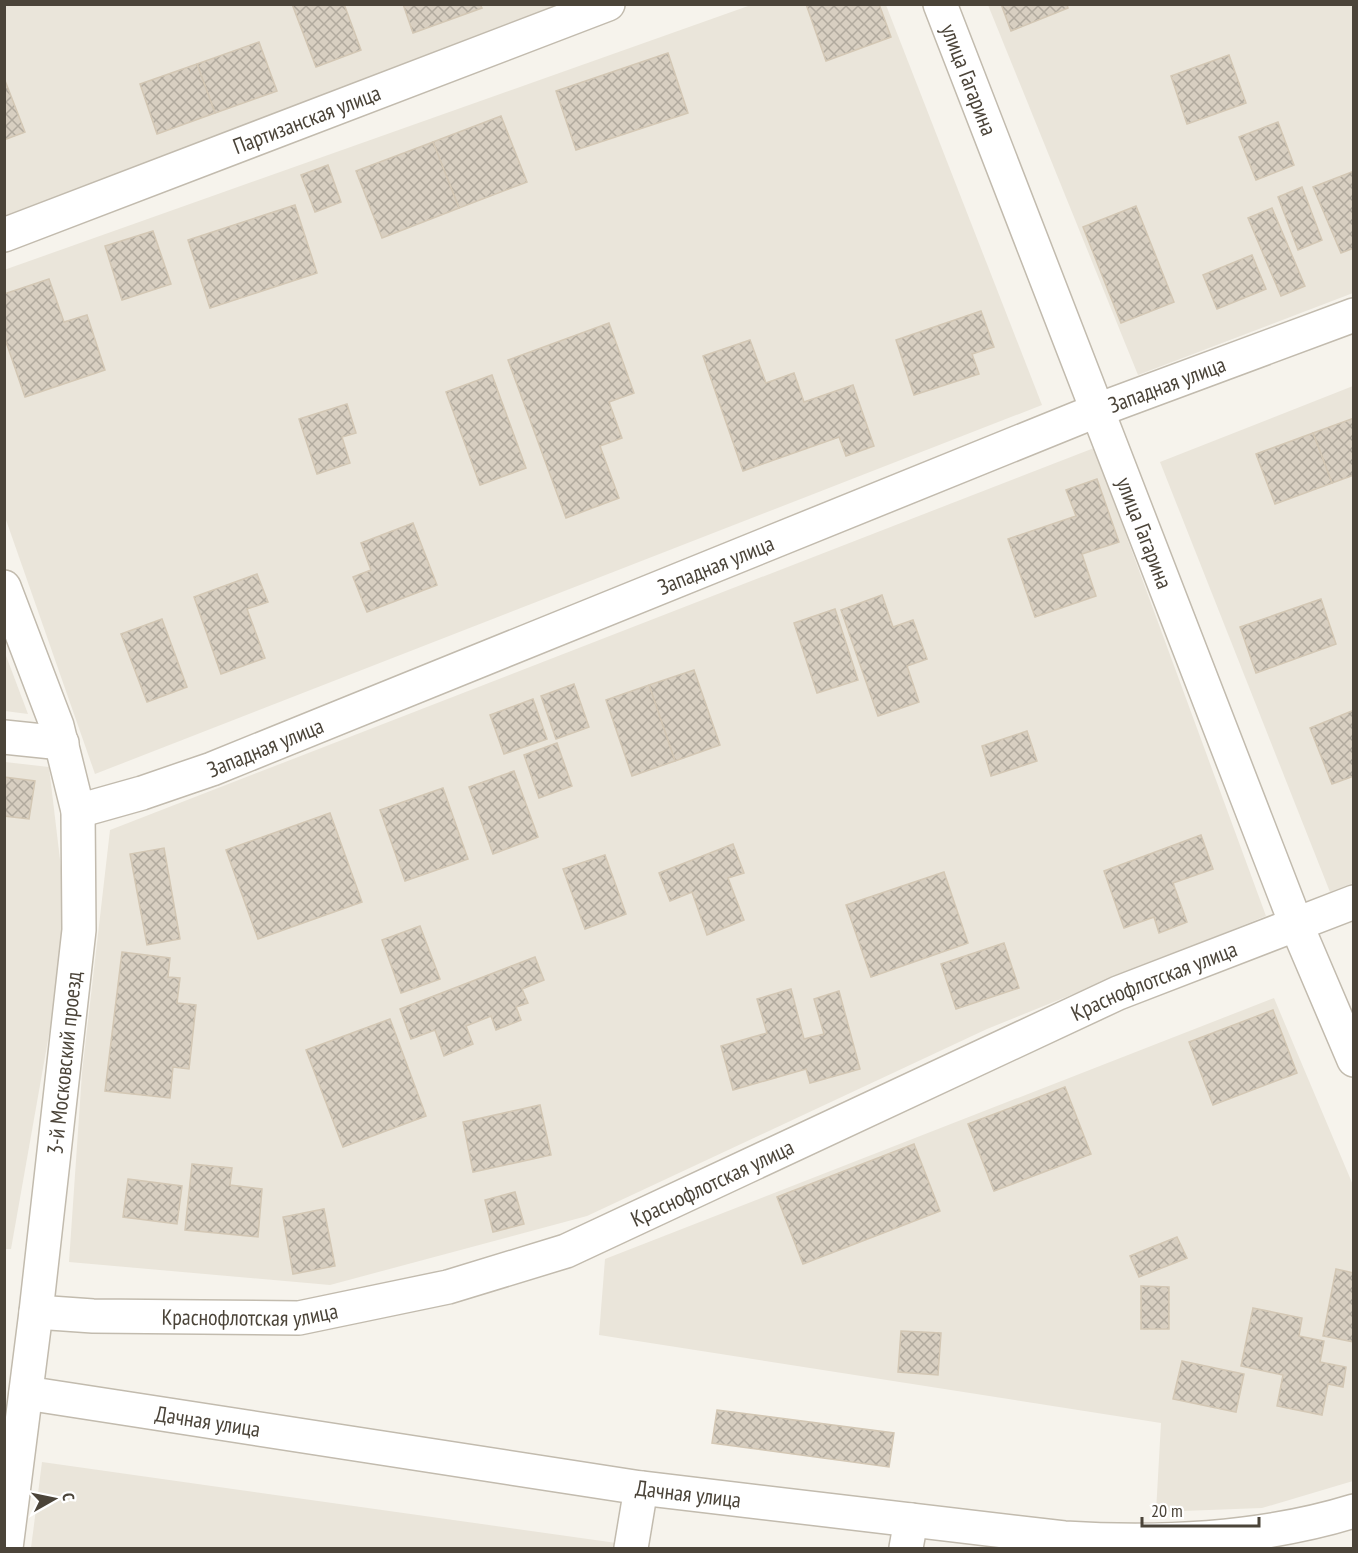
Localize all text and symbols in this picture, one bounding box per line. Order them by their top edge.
street label: улица Гагарина [935,20,1003,139]
street label: Партизанская улица [229,78,384,160]
street label: Западная улица [1104,350,1229,419]
street label: улица Гагарина [1110,473,1179,593]
street label: Западная улица [653,529,778,601]
street label: Западная улица [203,711,328,783]
street label: Краснофлотская улица [1066,934,1241,1027]
street label: 3-й Московский проезд [40,970,88,1156]
street label: Краснофлотская улица [626,1133,798,1233]
street label: Краснофлотская улица [161,1296,340,1332]
street label: Дачная улица [153,1399,262,1443]
north arrow [24,1469,84,1529]
street label: Дачная улица [634,1473,743,1514]
scale bar [1142,1490,1259,1528]
text: С [58,1491,79,1503]
text: 20 m [1151,1499,1183,1522]

